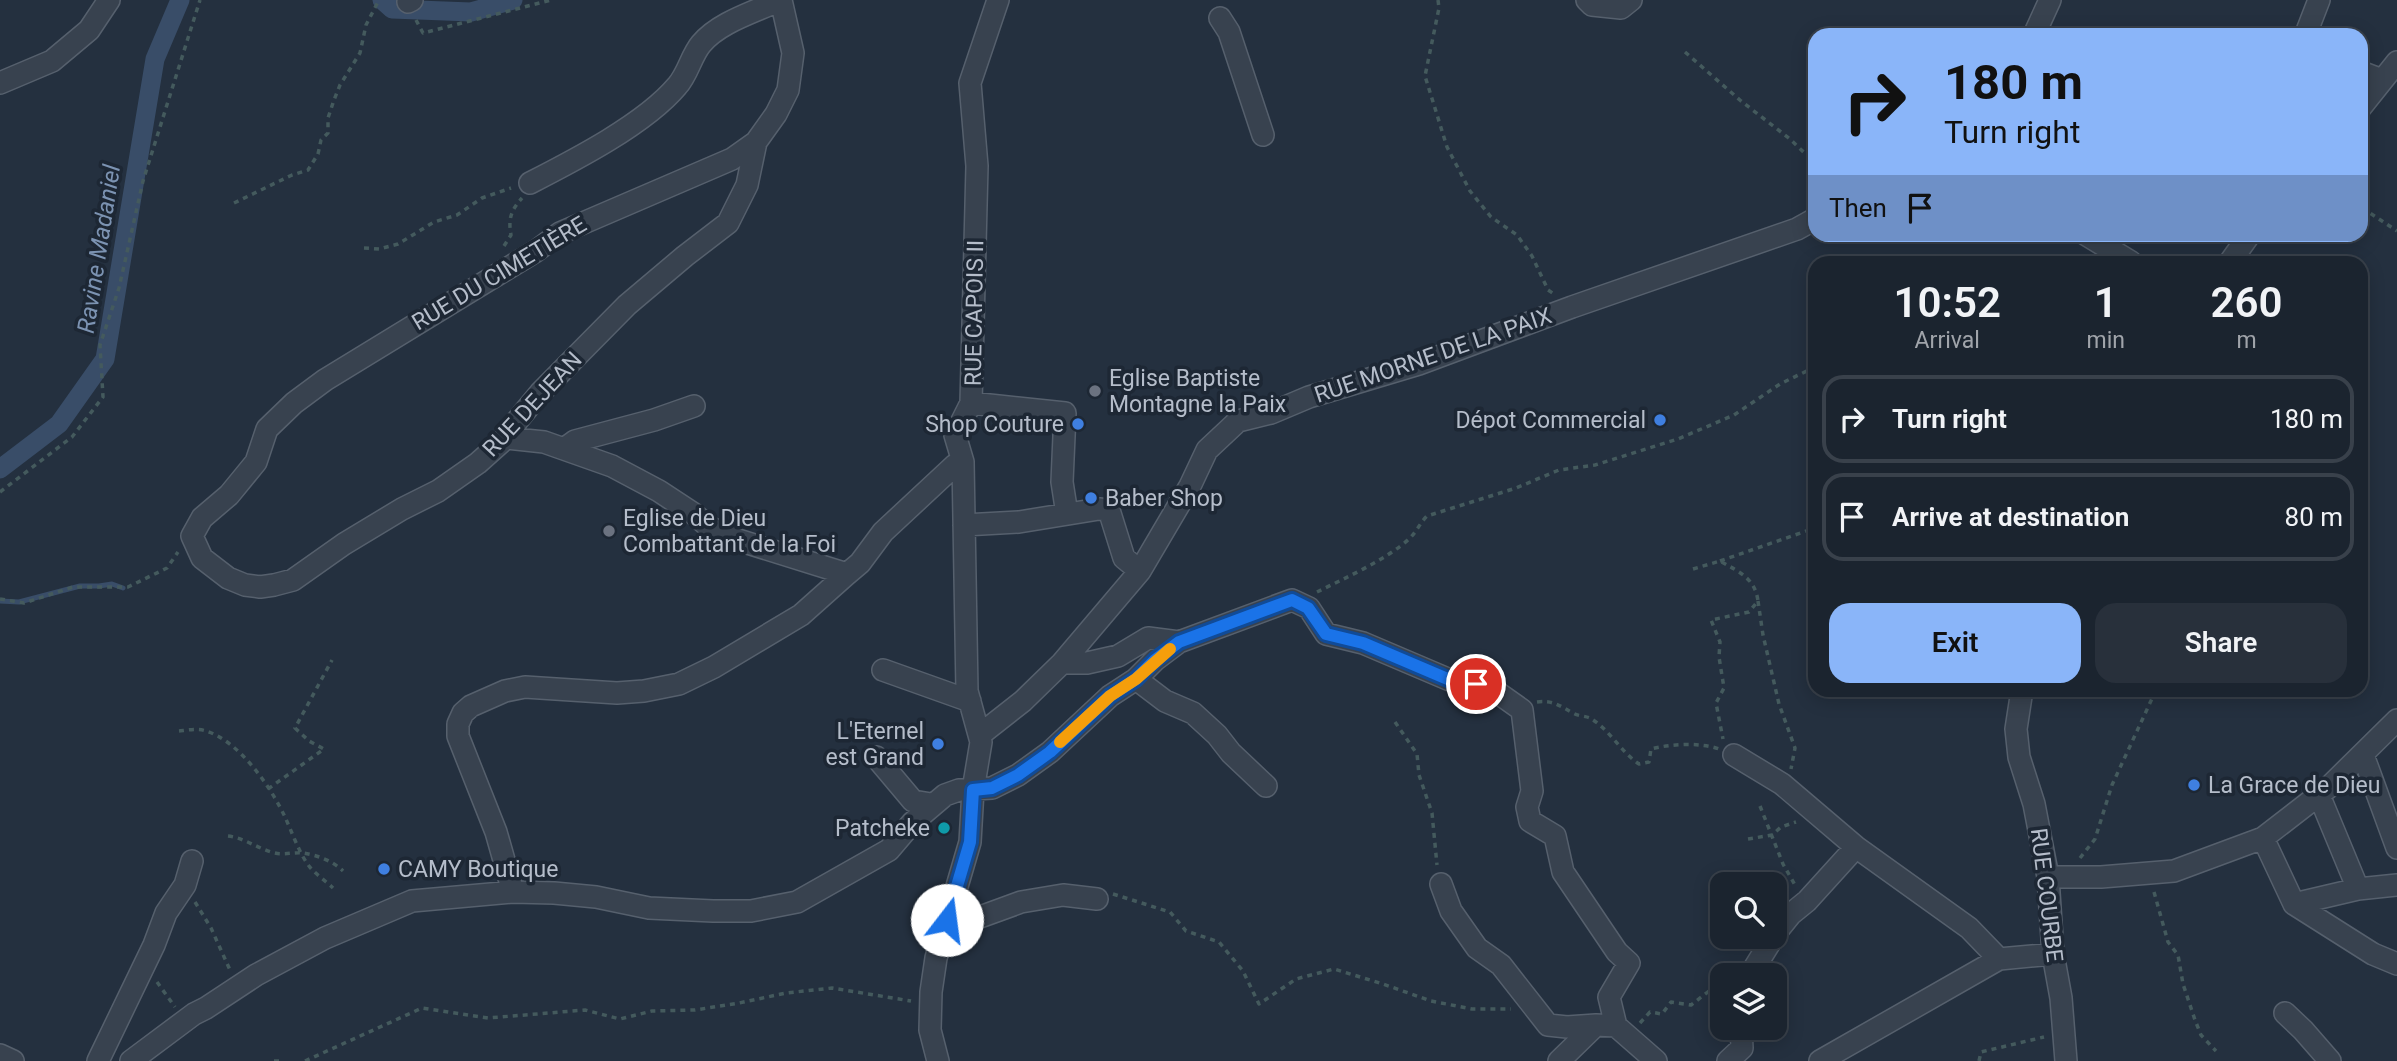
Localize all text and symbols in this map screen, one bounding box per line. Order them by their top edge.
text: 180 m [1944,54,2083,111]
icon: right [1829,56,1920,147]
text: Turn right [1944,113,2080,151]
water label: Ravine Madaniel [72,162,126,335]
icon: arrive [1901,189,1939,227]
text: Then [1829,193,1887,223]
street label: RUE DU CIMETIÈRE [407,210,591,336]
street label: RUE CAPOIS II [960,240,989,386]
text: 10:52 [1894,278,2001,327]
text: 1 [2094,278,2118,327]
text: 260 [2210,278,2282,327]
street label: RUE MORNE DE LA PAIX [1311,302,1555,409]
text: Arrival [1915,327,1980,354]
text: min [2086,327,2125,354]
text: m [2236,327,2257,354]
street label: RUE DEJEAN [477,346,588,462]
place label: Eglise Baptiste Montagne la Paix [1109,365,1286,418]
marker: Eglise Baptiste Montagne la Paix [1087,383,1103,399]
icon: right [1833,400,1871,438]
text: Turn right [1892,404,2007,434]
text: 180 m [2270,404,2343,434]
place label: Dépot Commercial [1456,407,1646,434]
place label: Shop Couture [925,411,1064,438]
marker: Dépot Commercial [1652,412,1668,428]
marker: Shop Couture [1070,416,1086,432]
place label: Baber Shop [1105,485,1223,512]
marker: Baber Shop [1083,490,1099,506]
icon: arrive [1833,498,1871,536]
text: Arrive at destination [1892,502,2129,532]
text: 80 m [2285,502,2343,532]
place label: Eglise de Dieu Combattant de la Foi [623,505,836,558]
marker: Eglise de Dieu Combattant de la Foi [601,523,617,539]
button: Exit [1829,603,2081,683]
button: Share [2095,603,2347,683]
pin [1446,654,1506,714]
icon: arrive [1457,665,1495,703]
place label: L'Eternel est Grand [826,718,924,771]
marker: L'Eternel est Grand [930,736,946,752]
place label: La Grace de Dieu [2208,772,2381,799]
marker: La Grace de Dieu [2186,777,2202,793]
place label: Patcheke [835,815,930,842]
marker: Patcheke [936,820,952,836]
street label: RUE COURBE [2025,826,2068,964]
place label: CAMY Boutique [398,856,558,883]
marker: CAMY Boutique [376,861,392,877]
map controls [1710,872,1787,1040]
button: search [1710,872,1787,949]
position arrow [910,883,984,957]
button: layers [1710,963,1787,1040]

